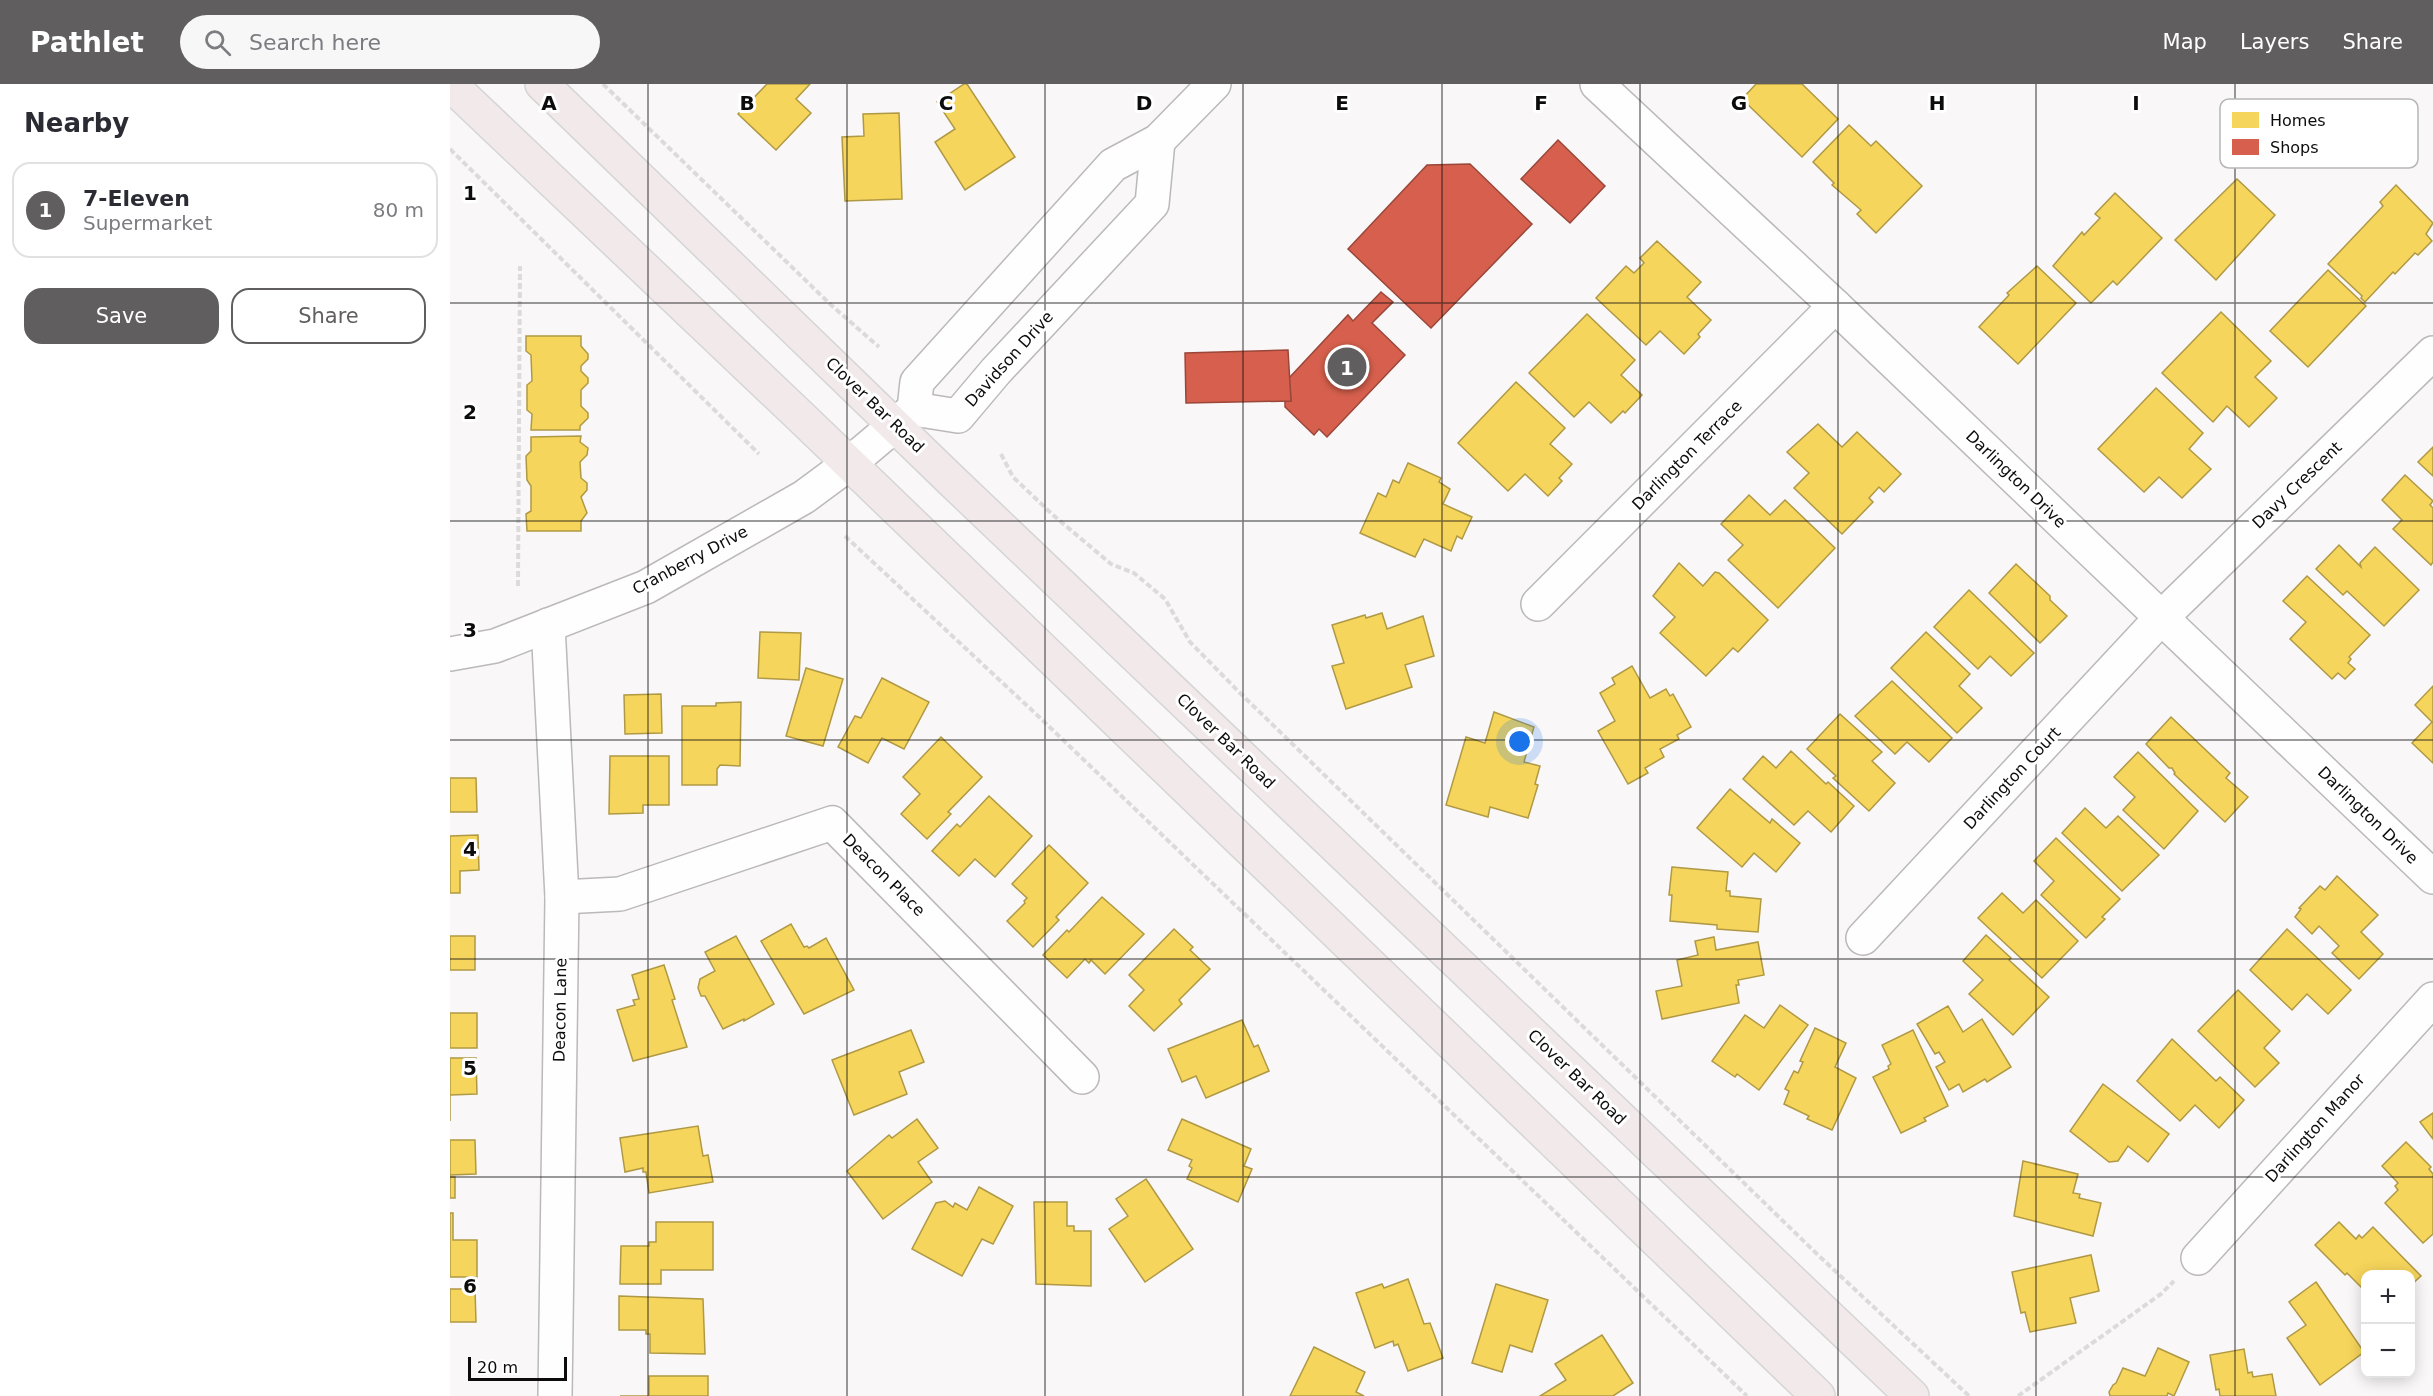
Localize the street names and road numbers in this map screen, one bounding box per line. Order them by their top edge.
street label: Davidson Drive [961,307,1057,411]
street label: Clover Bar Road [822,353,928,457]
street label: Darlington Terrace [1628,396,1746,514]
street label: Darlington Drive [1962,426,2070,532]
street label: Davy Crescent [2248,438,2346,532]
street label: Cranberry Drive [629,522,751,598]
street label: Clover Bar Road [1173,689,1279,793]
street label: Darlington Court [1960,723,2064,833]
street label: Darlington Drive [2314,762,2422,868]
street label: Deacon Place [839,830,929,920]
street label: Deacon Lane [550,958,570,1062]
street label: Clover Bar Road [1524,1025,1630,1129]
street label: Darlington Manor [2261,1070,2369,1186]

